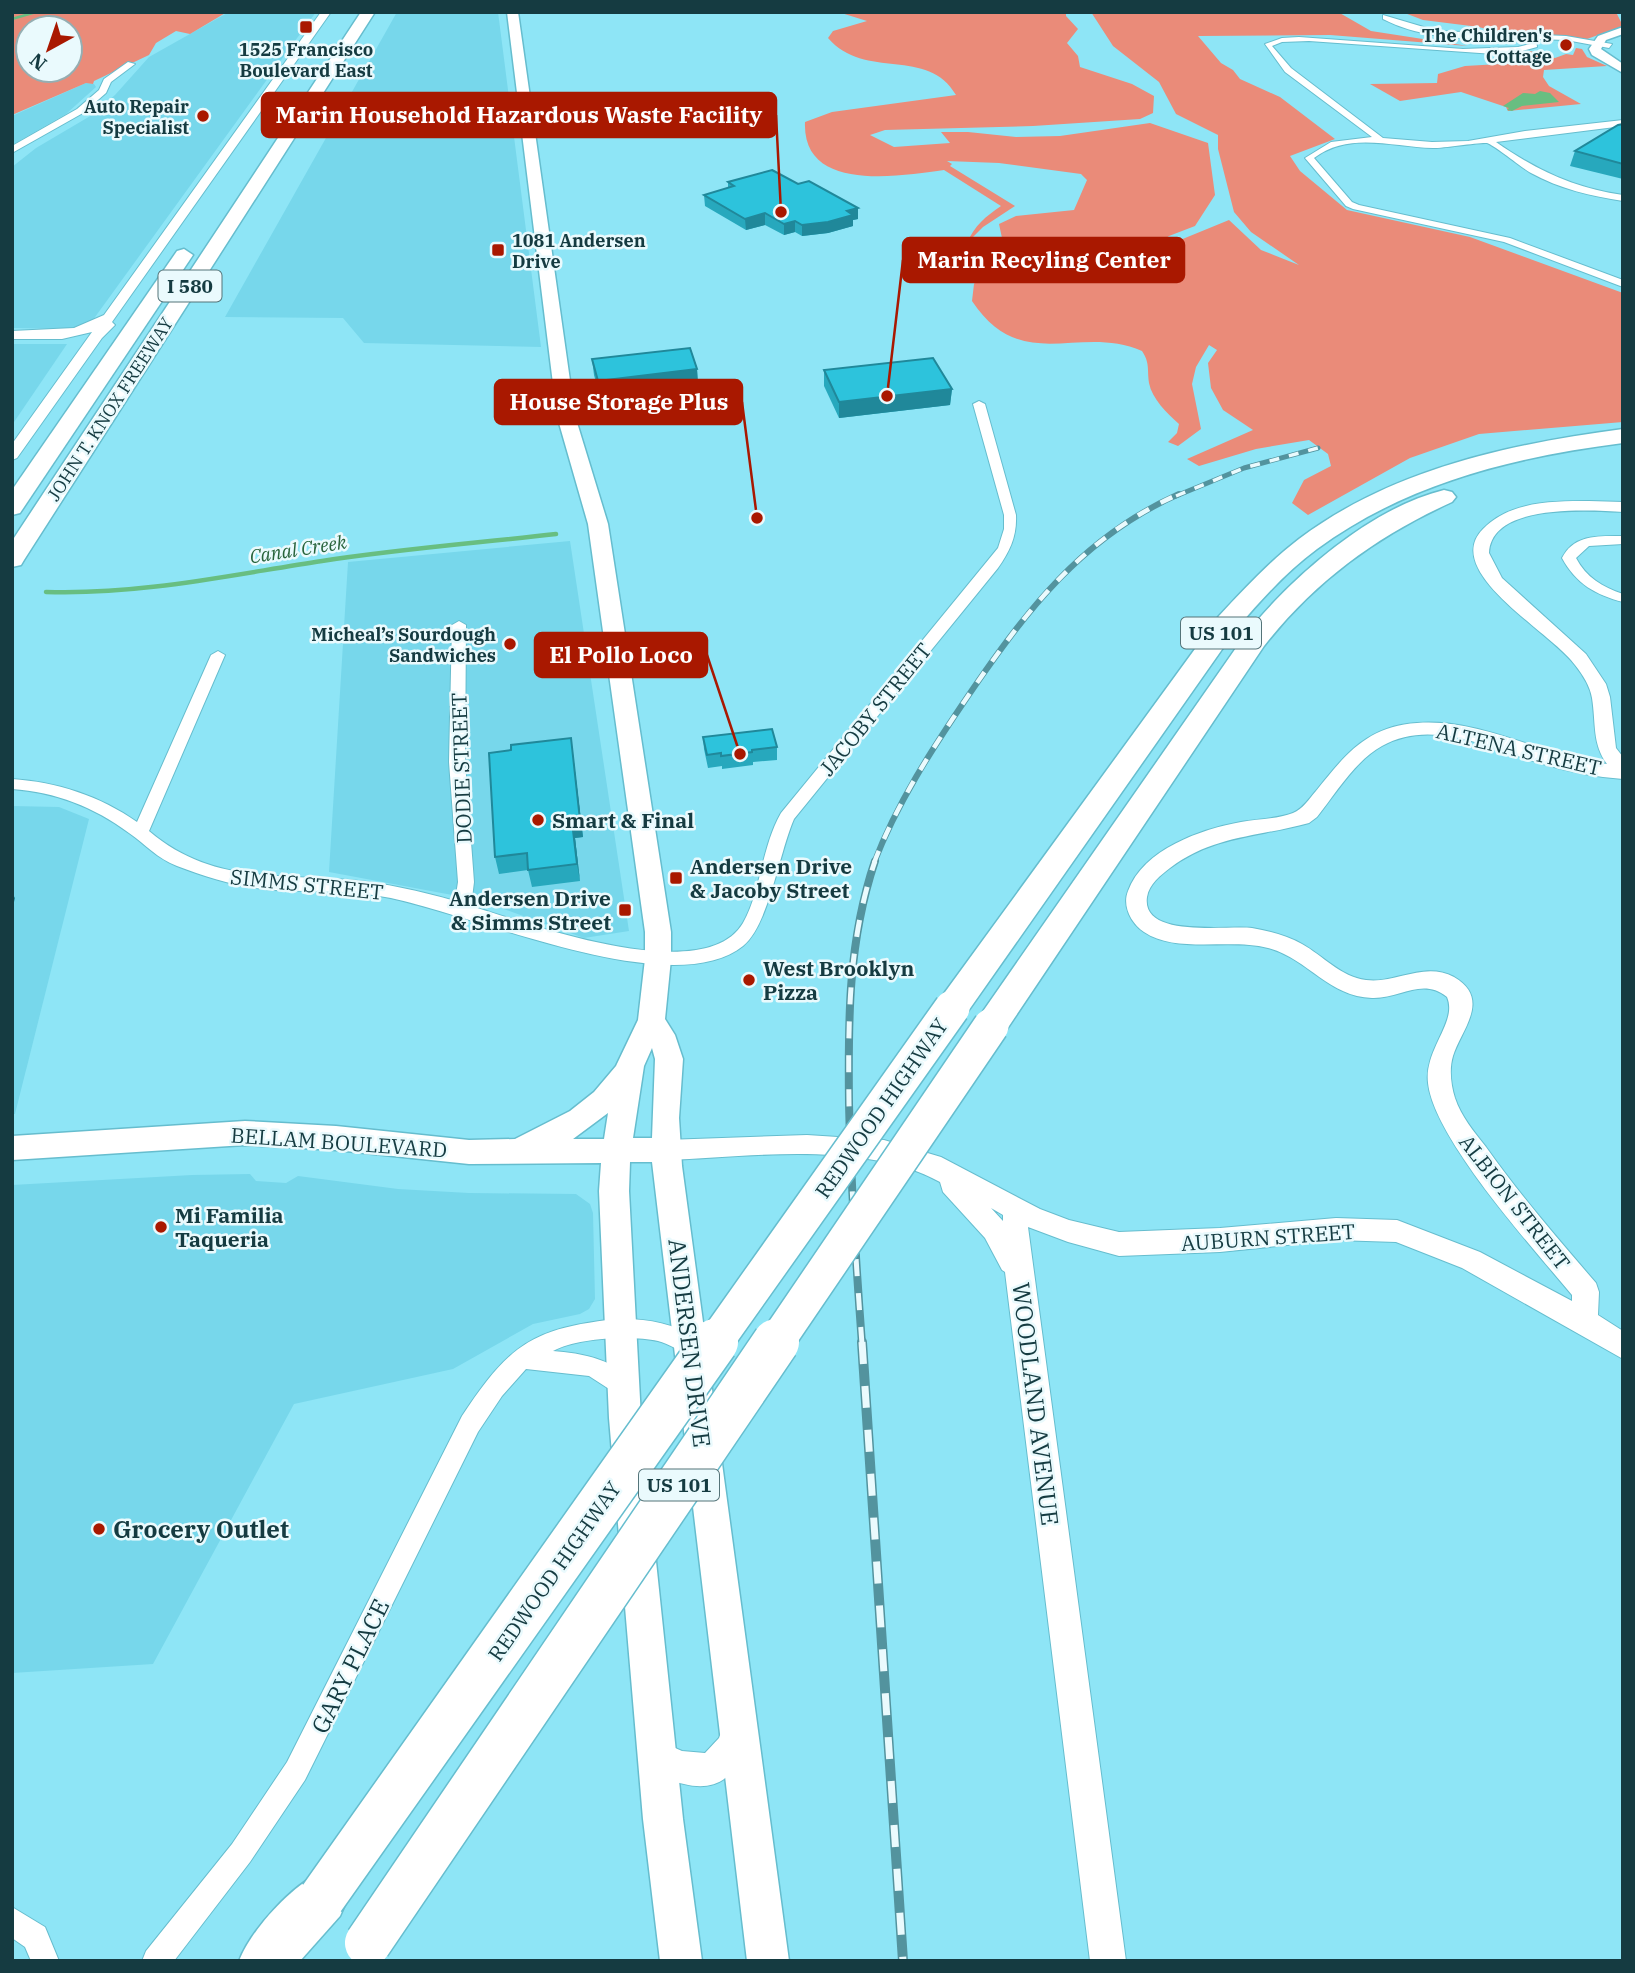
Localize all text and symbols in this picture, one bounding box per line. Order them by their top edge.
north arrow [14,14,84,84]
marker: 1525 Francisco Boulevard East [298,19,314,35]
place label: The Children's Cottage [1422,24,1552,68]
marker: The Children's Cottage [1558,37,1574,53]
place label: 1525 Francisco Boulevard East [239,38,373,82]
text: N [25,48,52,76]
callout: Marin Household Hazardous Waste Facility [262,93,776,137]
place label: Auto Repair Specialist [84,95,189,139]
text: Marin Household Hazardous Waste Facility [276,99,762,129]
marker: Auto Repair Specialist [195,108,211,124]
place label: 1081 Andersen Drive [512,229,646,273]
callout: Marin Recyling Center [903,238,1184,282]
marker: 1081 Andersen Drive [490,242,506,258]
text: Marin Recyling Center [917,244,1171,274]
road number: I 580 [158,270,222,302]
street label: JOHN T. KNOX FREEWAY [42,312,178,505]
callout: House Storage Plus [495,380,742,424]
text: House Storage Plus [510,386,728,416]
water label: Canal Creek [248,529,349,569]
road number: US 101 [1181,618,1261,648]
place label: Micheal’s Sourdough Sandwiches [311,623,496,667]
callout: El Pollo Loco [535,633,707,677]
marker: Micheal’s Sourdough Sandwiches [502,636,518,652]
street label: JACOBY STREET [813,637,937,781]
text: El Pollo Loco [549,639,693,669]
street label: DODIE STREET [444,692,478,844]
street label: ALTENA STREET [1434,716,1604,782]
place label: Smart & Final [552,806,694,834]
marker: Smart & Final [530,812,546,828]
place label: Andersen Drive & Jacoby Street [690,852,852,904]
street label: SIMMS STREET [229,862,385,906]
marker: Andersen Drive & Jacoby Street [668,870,684,886]
place label: Andersen Drive & Simms Street [449,884,611,936]
marker: Andersen Drive & Simms Street [617,902,633,918]
place label: West Brooklyn Pizza [763,954,914,1006]
marker: West Brooklyn Pizza [741,972,757,988]
street label: REDWOOD HIGHWAY [808,1012,954,1204]
street label: BELLAM BOULEVARD [230,1120,448,1164]
street label: ALBION STREET [1453,1128,1577,1276]
place label: Mi Familia Taqueria [175,1201,284,1253]
street label: AUBURN STREET [1180,1217,1356,1257]
marker: Mi Familia Taqueria [153,1219,169,1235]
street label: ANDERSEN DRIVE [661,1237,719,1449]
street label: WOODLAND AVENUE [1005,1281,1067,1527]
road number: US 101 [639,1470,719,1500]
street label: REDWOOD HIGHWAY [481,1475,627,1667]
place label: Grocery Outlet [113,1513,289,1545]
marker: Grocery Outlet [91,1521,107,1537]
street label: GARY PLACE [304,1593,396,1739]

